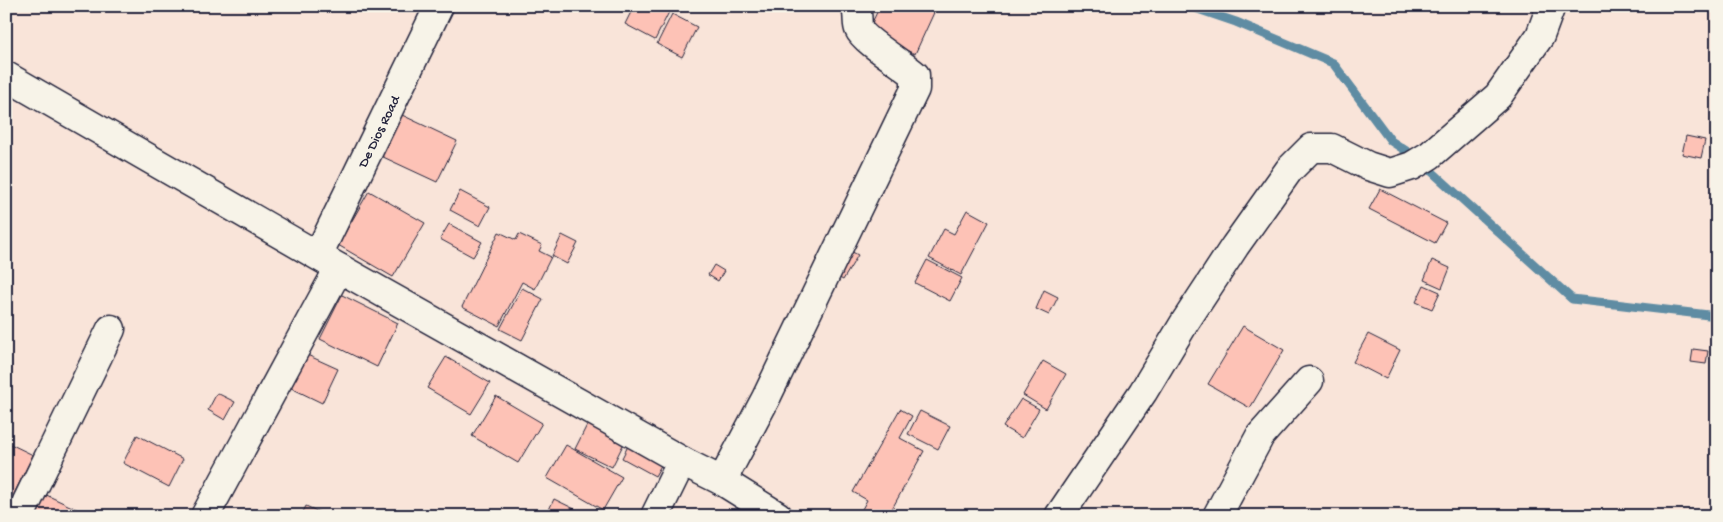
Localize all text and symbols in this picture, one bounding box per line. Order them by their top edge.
street label: De Dios Road [355,92,406,172]

